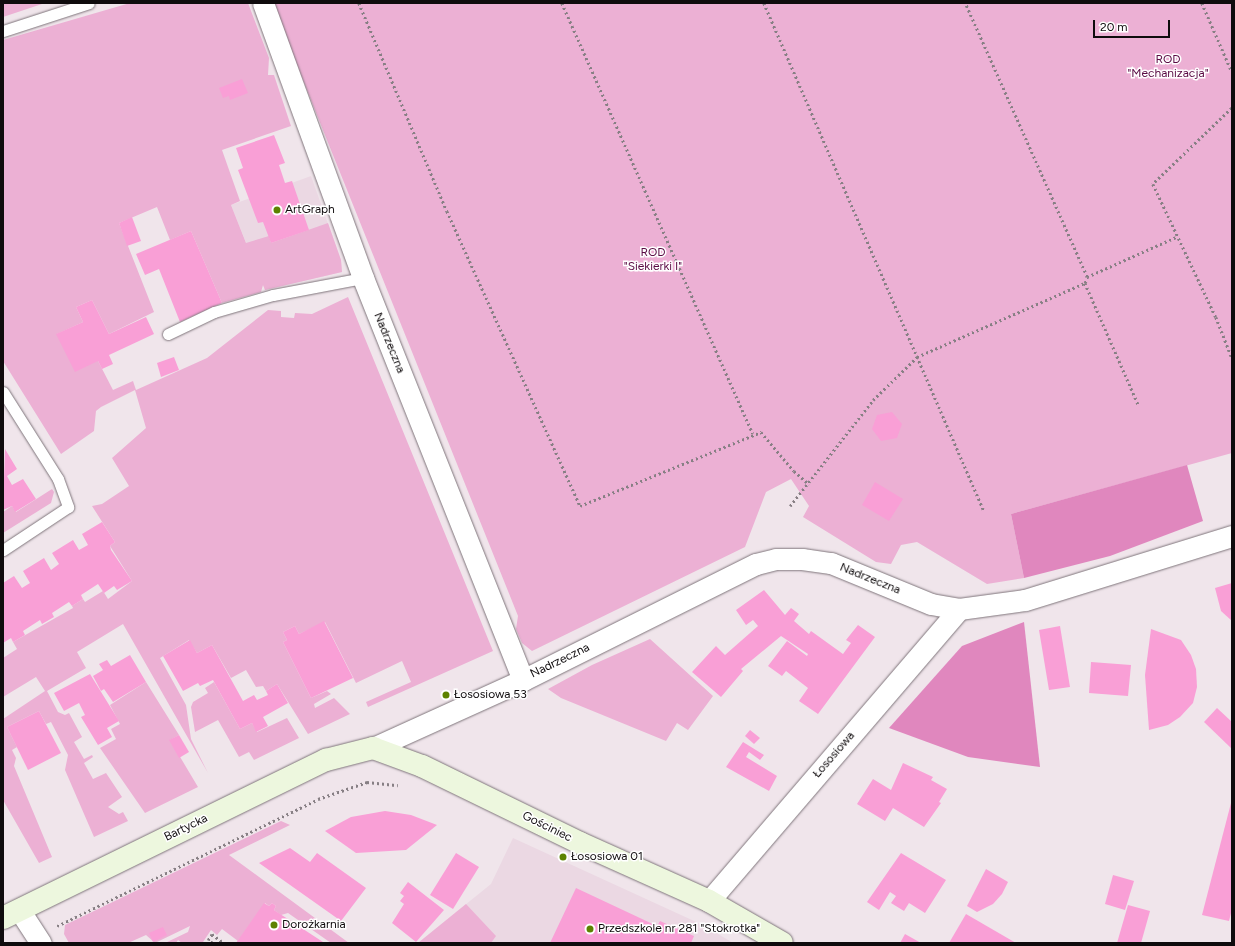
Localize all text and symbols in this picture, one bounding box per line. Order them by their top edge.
scale bar [1095,12,1172,38]
text: 20 m [1100,20,1128,34]
park label: ROD "Mechanizacja" [1127,53,1209,81]
place label: ArtGraph [285,203,335,217]
marker: ArtGraph [272,205,282,215]
park label: ROD "Siekierki I" [624,246,682,274]
street label: Nadrzeczna [370,311,408,375]
street label: Nadrzeczna [838,560,902,598]
street label: Nadrzeczna [528,640,592,682]
place label: Łososiowa 53 [454,688,527,702]
marker: Łososiowa 53 [441,690,451,700]
street label: Łososiowa [810,729,858,781]
street label: Gościniec [520,809,574,845]
street label: Bartycka [162,811,210,845]
place label: Łososiowa 01 [571,850,643,864]
marker: Łososiowa 01 [558,852,568,862]
place label: Dorożkarnia [282,918,346,932]
marker: Dorożkarnia [269,920,279,930]
place label: Przedszkole nr 281 "Stokrotka" [598,922,760,936]
marker: Przedszkole nr 281 "Stokrotka" [585,924,595,934]

